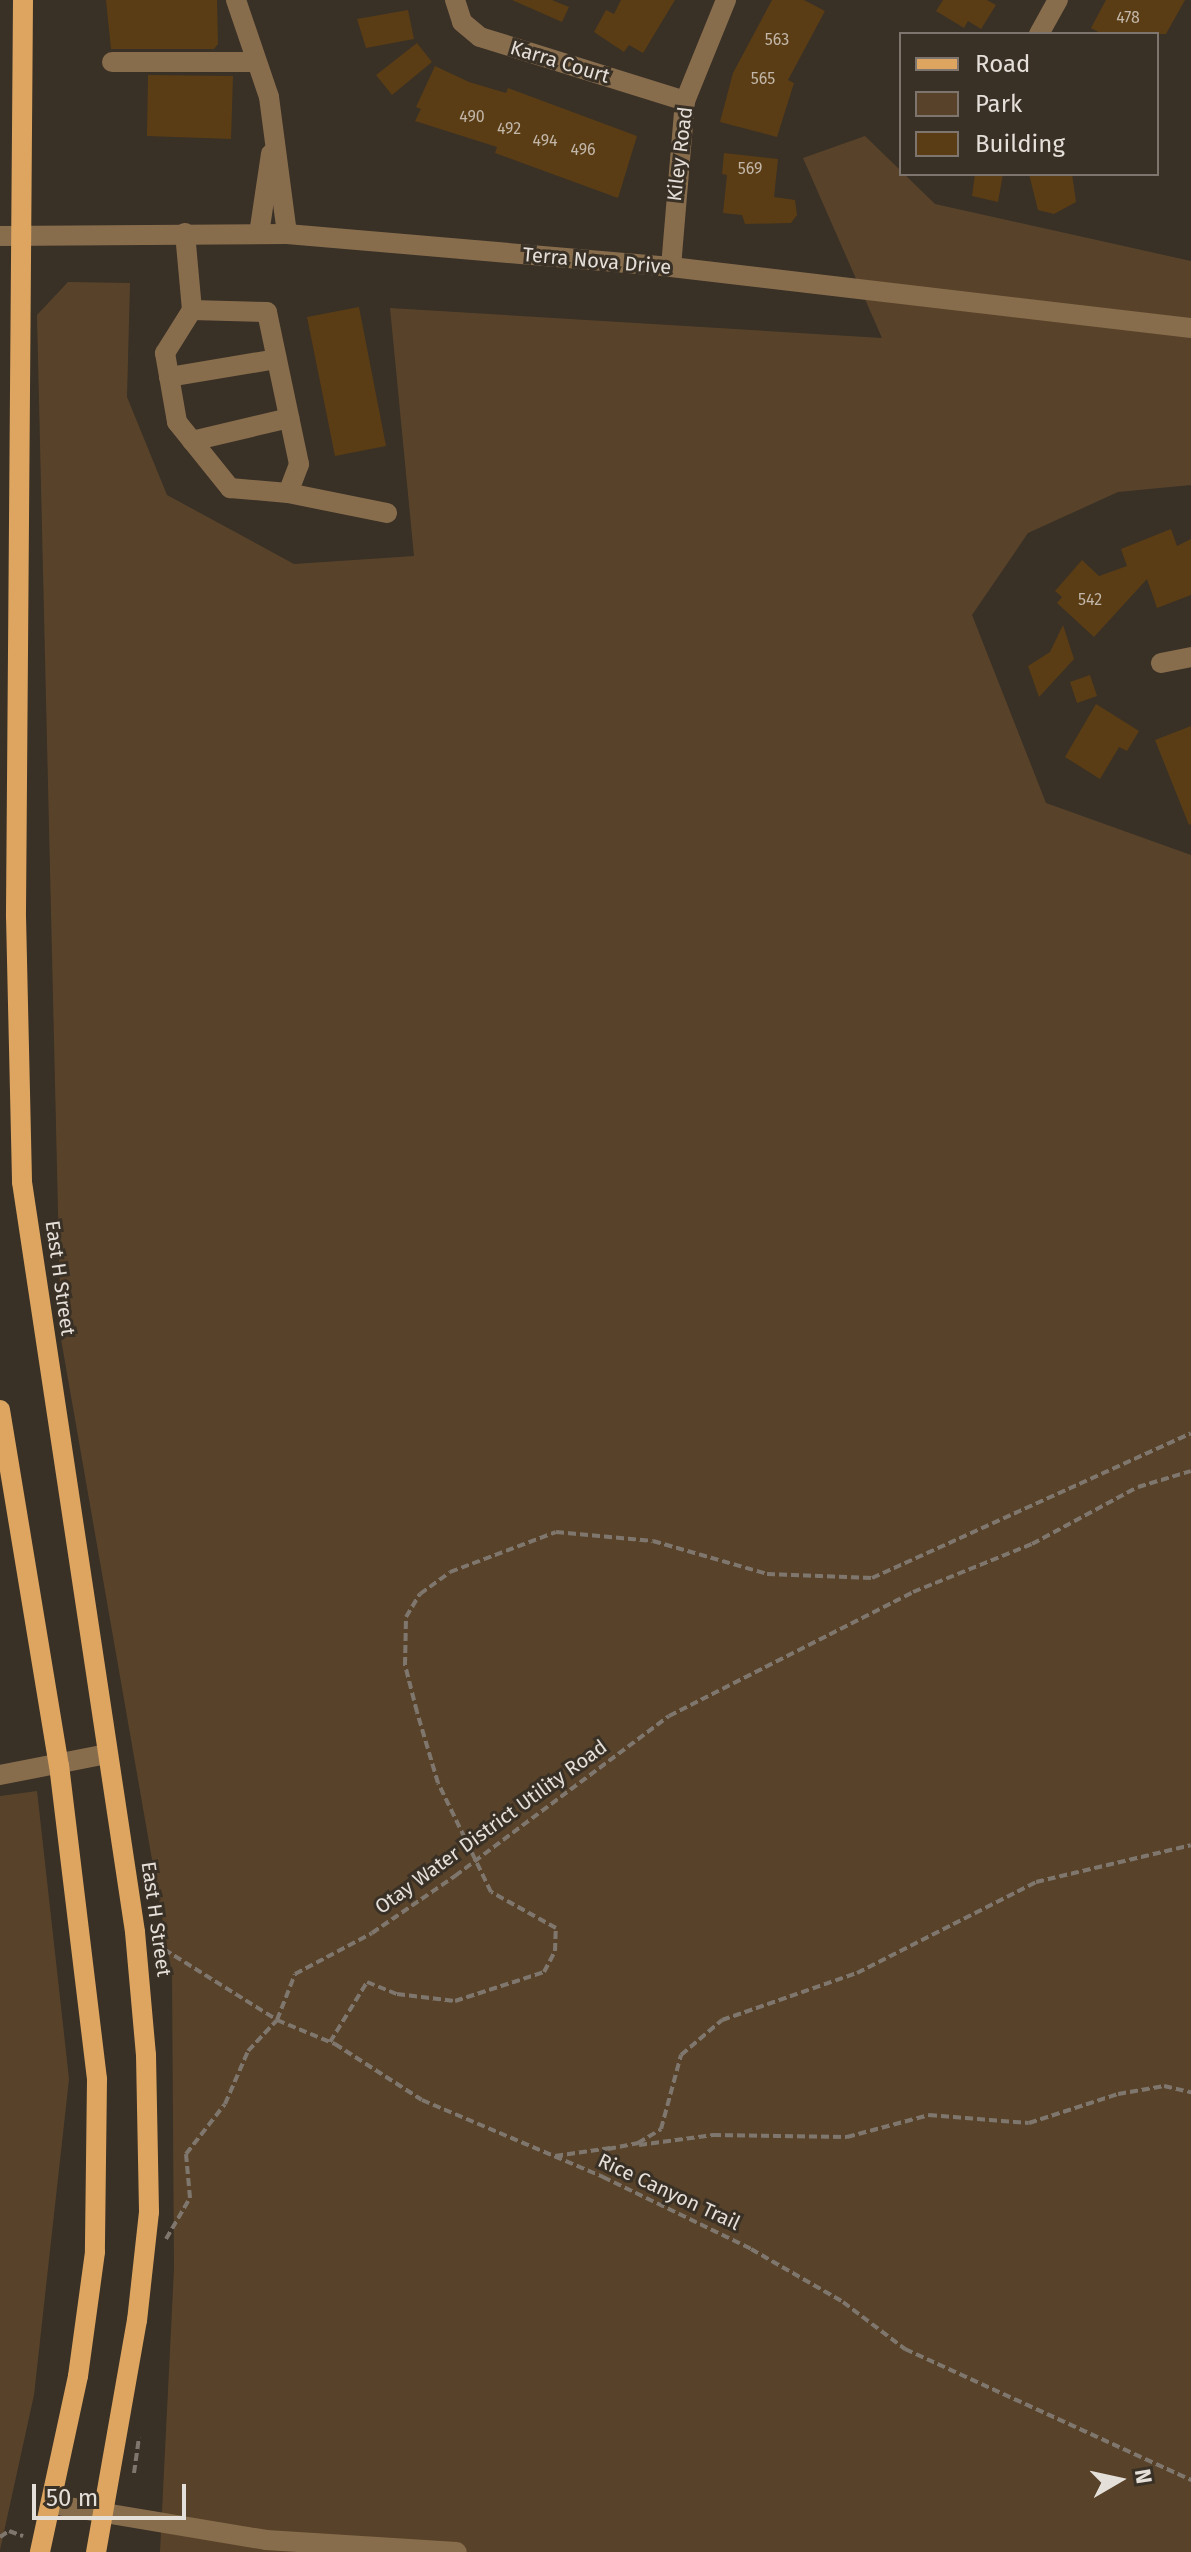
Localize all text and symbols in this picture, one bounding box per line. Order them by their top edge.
house number: 478 [1116,8,1140,28]
house number: 563 [765,30,789,50]
legend [899,32,1159,176]
street label: Karra Court [507,36,613,88]
text: Road [975,50,1030,78]
house number: 565 [751,69,775,89]
text: Park [975,90,1022,118]
street label: Kiley Road [662,105,698,203]
house number: 490 [459,107,485,127]
house number: 492 [497,119,521,139]
text: Building [975,130,1065,158]
house number: 494 [533,131,557,151]
house number: 496 [570,140,596,160]
house number: 569 [738,159,762,179]
street label: Terra Nova Drive [522,243,672,279]
house number: 542 [1078,590,1102,610]
street label: East H Street [40,1219,80,1337]
street label: Otay Water District Utility Road [370,1735,612,1919]
street label: East H Street [136,1860,176,1978]
street label: Rice Canyon Trail [594,2149,744,2235]
north arrow [1079,2440,1159,2520]
text: N [1129,2467,1158,2485]
scale bar [36,2468,190,2518]
text: 50 m [46,2484,98,2512]

